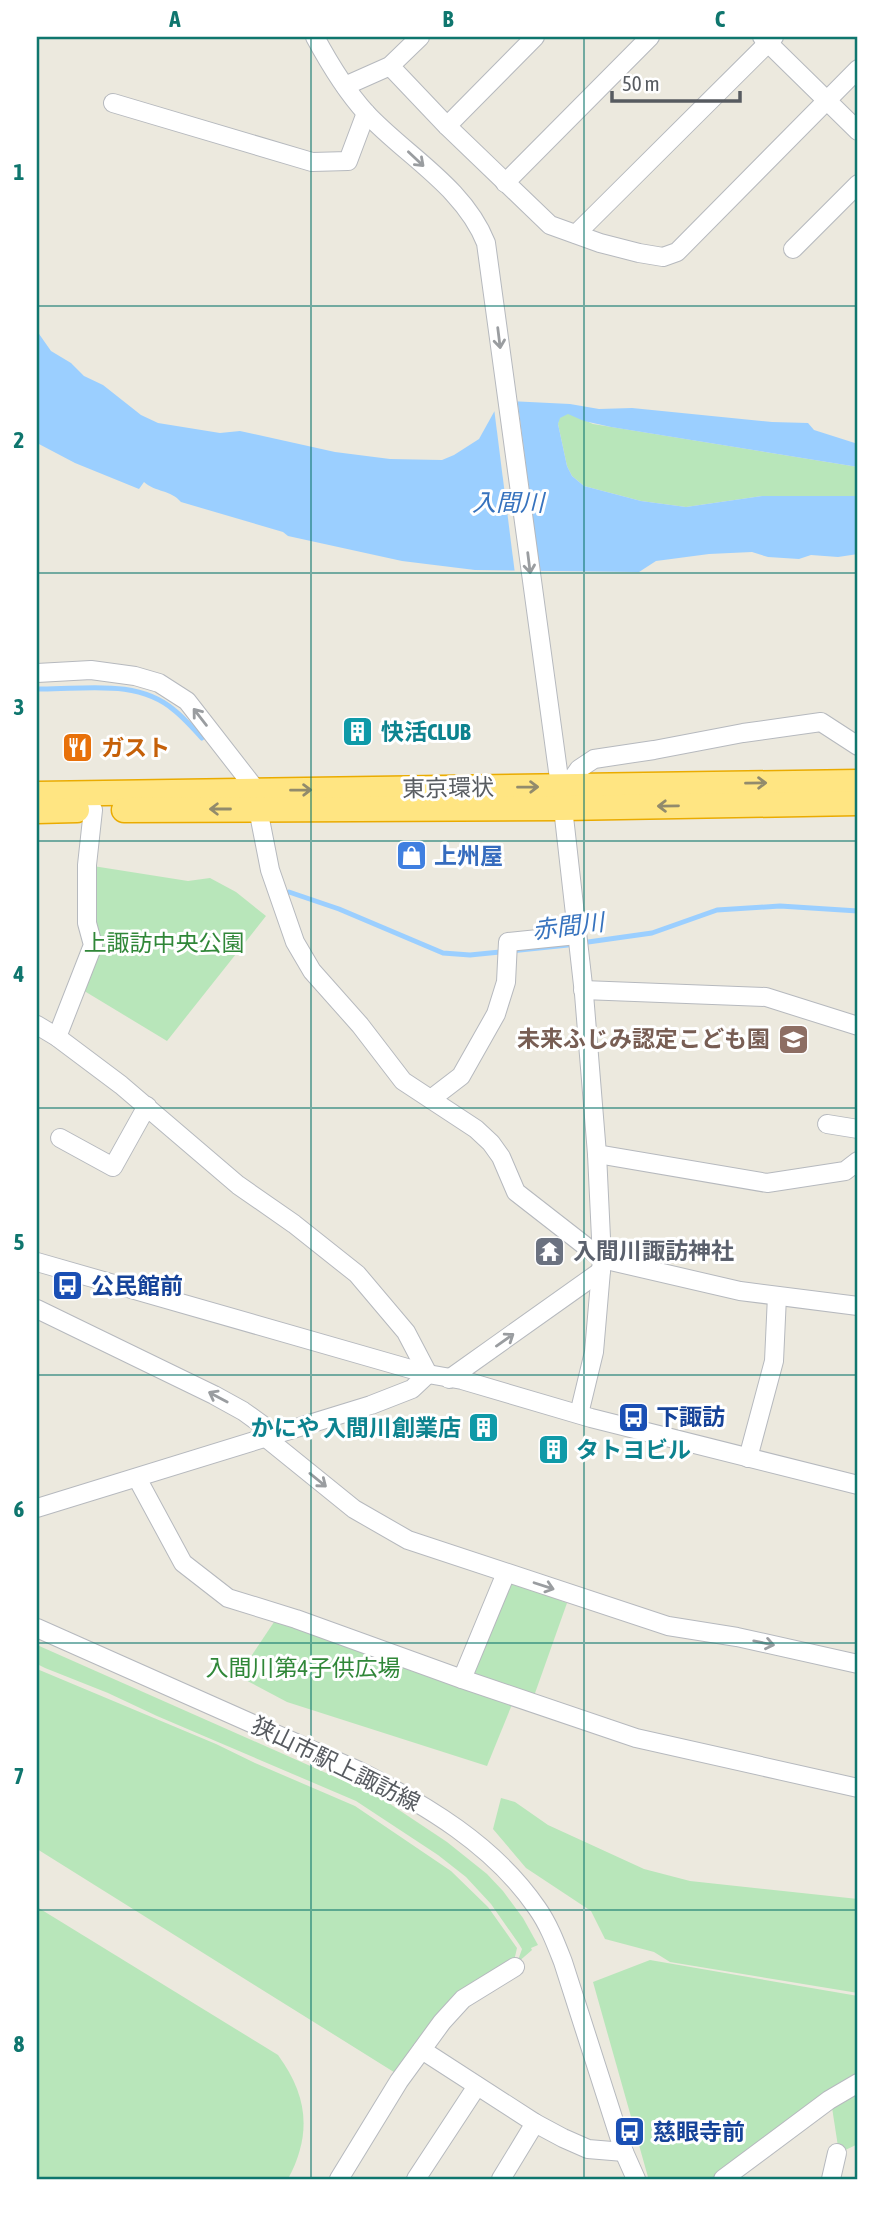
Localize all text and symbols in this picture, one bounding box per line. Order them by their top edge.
text: A [168,6,181,32]
text: B [443,6,454,32]
text: C [715,6,726,32]
scale bar [612,60,739,104]
text: 50 m [622,71,660,95]
one-way arrow [407,151,425,167]
text: 1 [14,159,25,185]
one-way arrow [493,326,506,349]
text: 2 [14,427,24,453]
water label: 入間川 [472,489,547,516]
one-way arrow [522,552,535,574]
text: 3 [14,694,24,720]
one-way arrow [193,709,208,727]
building icon: 快活CLUB [341,715,375,749]
place label: 快活CLUB [381,719,471,745]
restaurant icon: ガスト [61,731,95,765]
place label: ガスト [101,735,170,761]
street label: 東京環状 [402,774,494,802]
one-way arrow [744,776,767,790]
one-way arrow [517,780,540,794]
one-way arrow [289,783,312,797]
one-way arrow [656,799,679,812]
one-way arrow [208,802,231,816]
shop icon: 上州屋 [394,839,428,873]
place label: 上州屋 [434,843,503,869]
water label: 赤間川 [531,908,608,944]
park label: 上諏訪中央公園 [84,930,245,956]
text: 4 [13,961,25,987]
school or university icon: 未来ふじみ認定こども園 [776,1022,810,1056]
place label: 未来ふじみ認定こども園 [517,1026,770,1052]
text: 5 [14,1229,25,1255]
temple icon: 入間川諏訪神社 [533,1234,567,1268]
place label: 入間川諏訪神社 [573,1238,734,1264]
bus stop icon: 公民館前 [51,1269,85,1303]
place label: 公民館前 [91,1273,183,1299]
one-way arrow [495,1332,514,1347]
one-way arrow [208,1390,229,1404]
bus stop icon: 下諏訪 [616,1400,650,1434]
place label: 下諏訪 [656,1404,725,1430]
building icon: かにや 入間川創業店 [467,1411,501,1445]
place label: かにや 入間川創業店 [251,1415,461,1441]
building icon: タトヨビル [536,1433,570,1467]
place label: タトヨビル [576,1437,691,1463]
one-way arrow [308,1472,326,1488]
text: 6 [14,1496,25,1522]
one-way arrow [533,1580,555,1593]
one-way arrow [752,1636,775,1650]
park label: 入間川第4子供広場 [206,1655,400,1681]
street label: 狭山市駅上諏訪線 [248,1712,424,1816]
text: 7 [14,1763,24,1789]
text: 8 [14,2031,25,2057]
bus stop icon: 慈眼寺前 [613,2115,647,2149]
place label: 慈眼寺前 [653,2119,745,2145]

